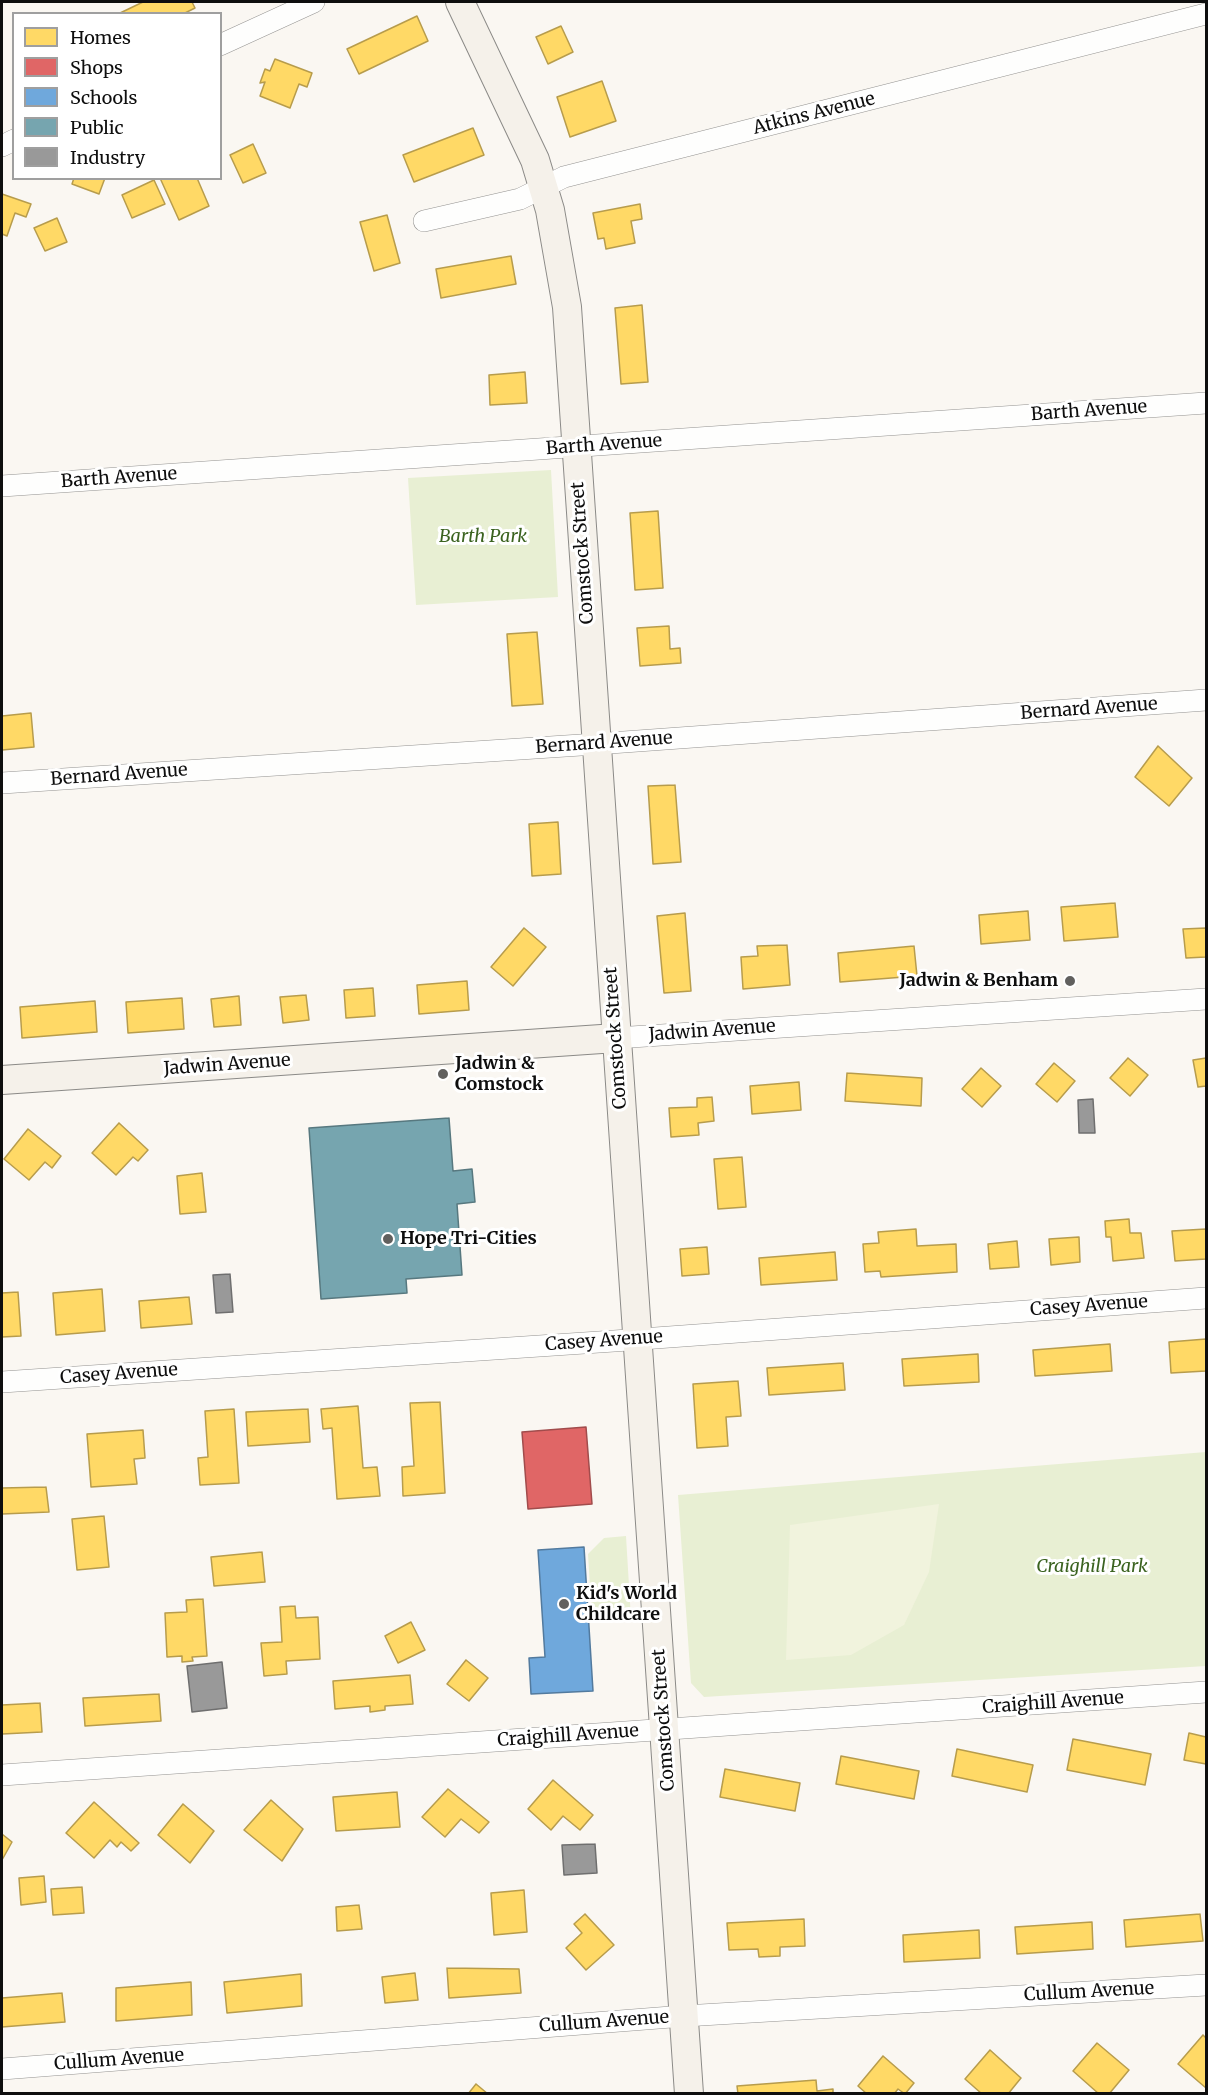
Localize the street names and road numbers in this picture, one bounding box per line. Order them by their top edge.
street label: Atkins Avenue [751,88,877,140]
street label: Barth Avenue [1030,396,1148,426]
street label: Barth Avenue [545,430,663,460]
street label: Barth Avenue [60,463,178,493]
street label: Comstock Street [567,481,599,625]
street label: Bernard Avenue [1020,693,1158,725]
street label: Bernard Avenue [535,727,673,759]
street label: Bernard Avenue [50,759,188,791]
street label: Comstock Street [600,966,632,1110]
street label: Jadwin Avenue [648,1016,776,1046]
street label: Jadwin Avenue [163,1050,291,1080]
street label: Casey Avenue [1029,1291,1149,1321]
street label: Casey Avenue [544,1326,664,1356]
street label: Casey Avenue [59,1359,179,1389]
street label: Comstock Street [648,1648,680,1792]
street label: Craighill Avenue [982,1687,1124,1719]
street label: Craighill Avenue [497,1720,639,1752]
street label: Cullum Avenue [1023,1978,1155,2006]
street label: Cullum Avenue [538,2007,670,2037]
street label: Cullum Avenue [53,2045,185,2075]

